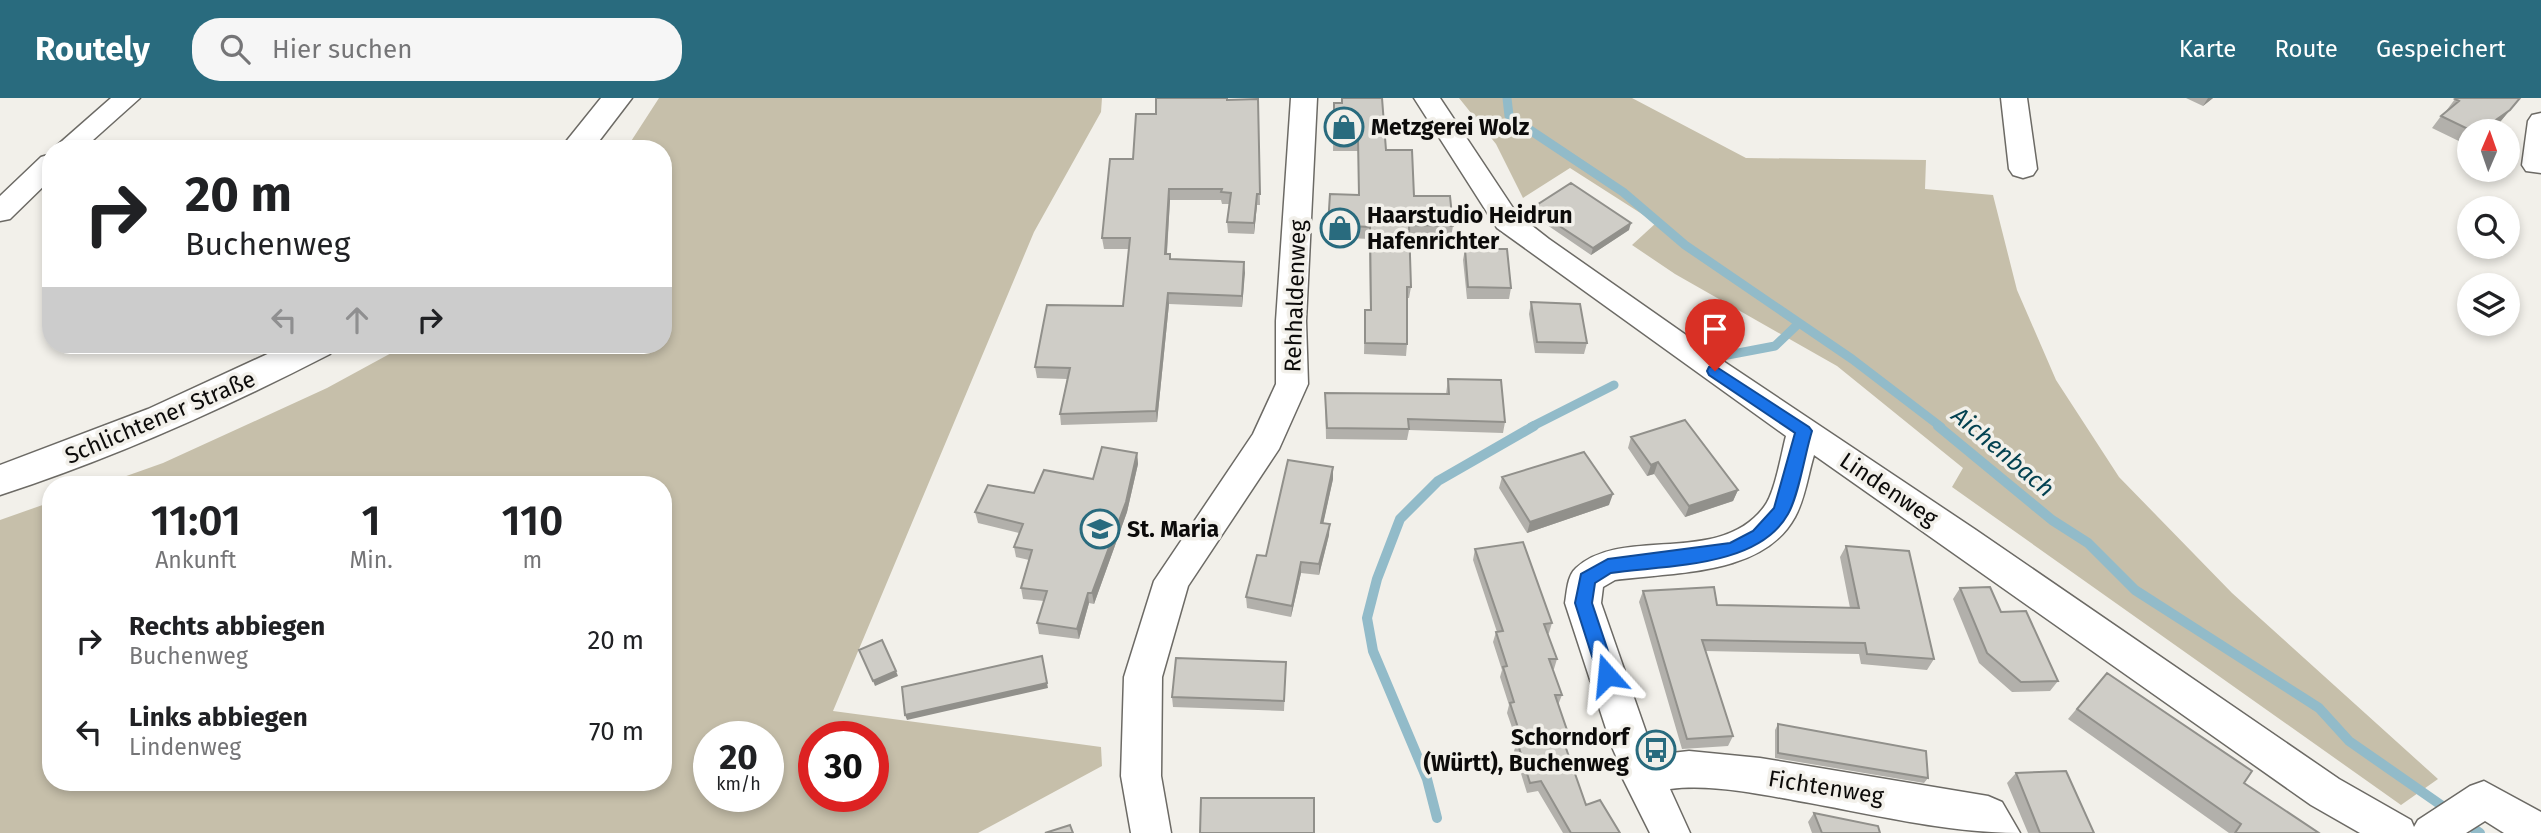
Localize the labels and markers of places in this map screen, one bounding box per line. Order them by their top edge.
shop icon: Metzgerei Wolz [1323,106,1365,148]
place label: Metzgerei Wolz [1371,113,1530,141]
place label: Haarstudio Heidrun Hafenrichter [1367,201,1573,255]
shop icon: Haarstudio Heidrun Hafenrichter [1319,207,1361,249]
pin [1685,299,1745,371]
school or university icon: St. Maria [1079,508,1121,550]
place label: St. Maria [1127,515,1219,543]
place label: Schorndorf (Württ), Buchenweg [1423,723,1631,777]
bus stop icon: Schorndorf (Württ), Buchenweg [1635,729,1677,771]

